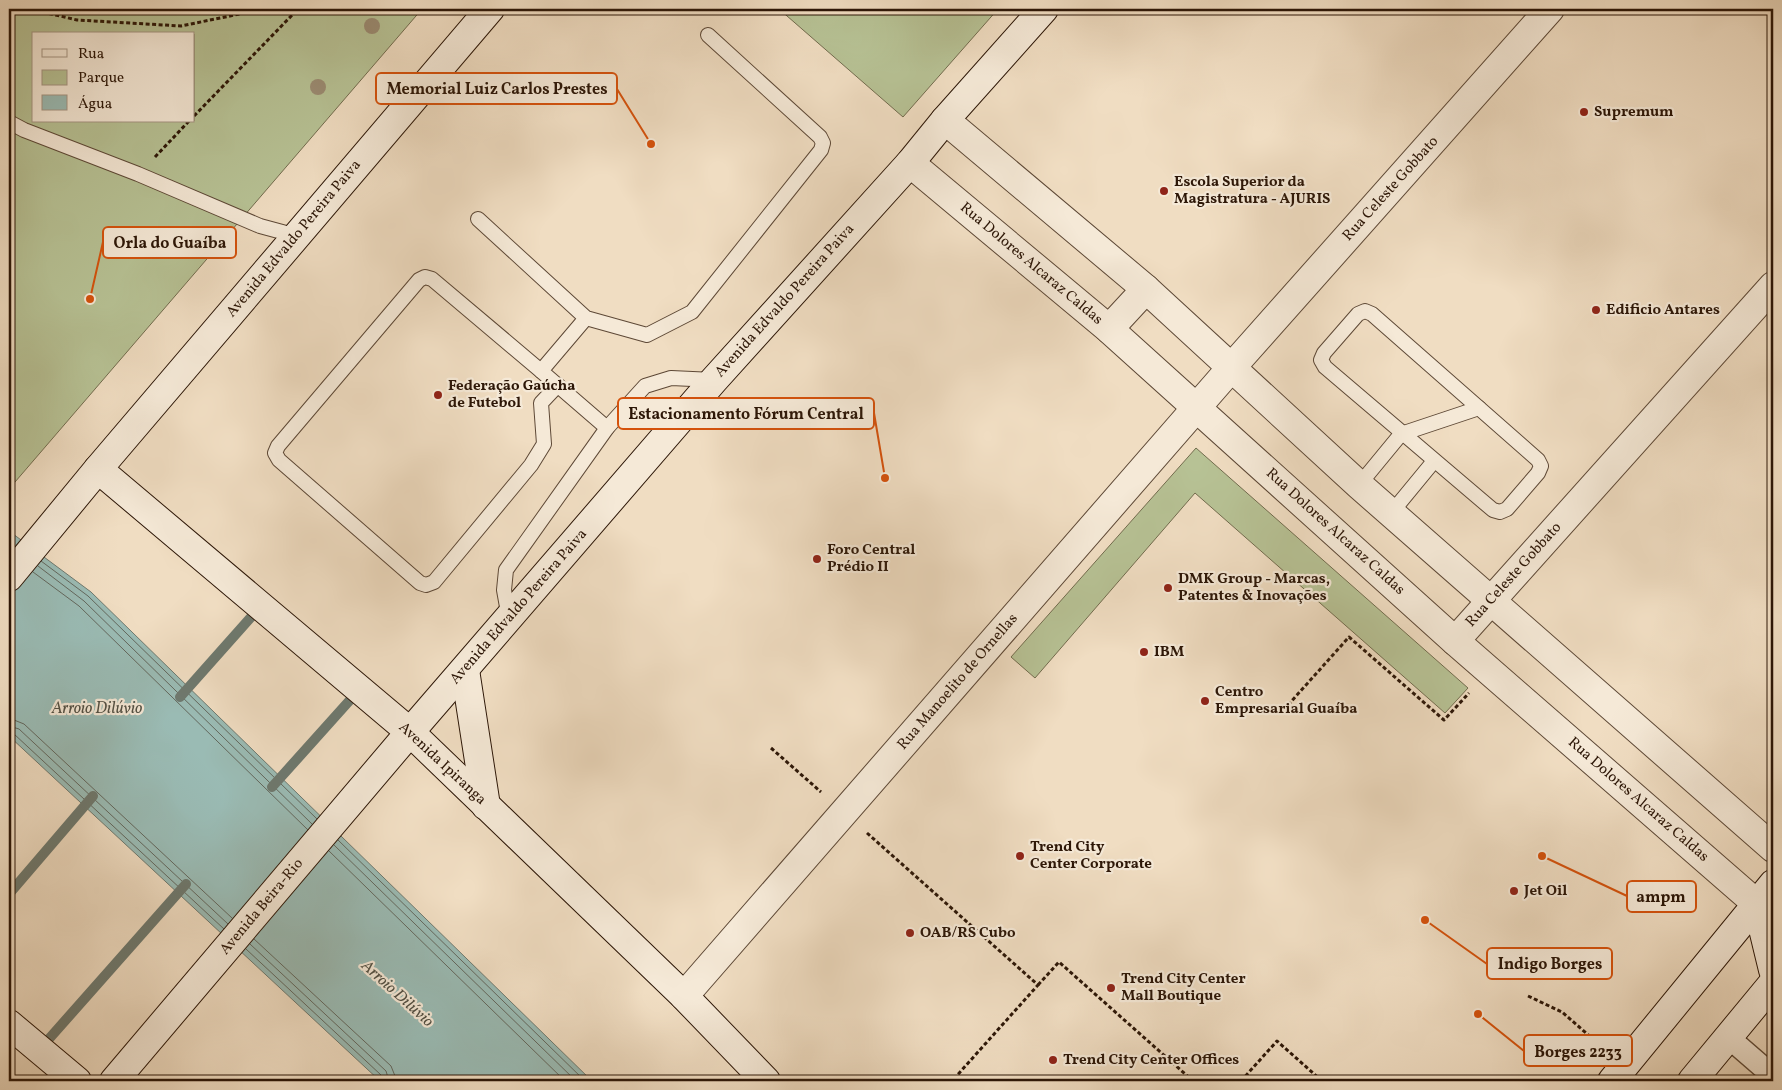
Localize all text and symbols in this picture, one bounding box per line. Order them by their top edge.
legend [32,32,195,122]
text: Rua [78,44,104,65]
text: Parque [78,68,124,89]
callout: Memorial Luiz Carlos Prestes [376,73,617,104]
text: Memorial Luiz Carlos Prestes [386,79,608,101]
text: Água [78,94,112,115]
place label: Supremum [1594,102,1674,123]
marker: Supremum [1578,106,1590,118]
street label: Rua Celeste Gobbato [1338,132,1444,246]
street label: Avenida Edvaldo Pereira Paiva [222,156,366,322]
place label: Escola Superior da Magistratura - AJURIS [1174,172,1330,210]
marker: Escola Superior da Magistratura - AJURIS [1158,185,1170,197]
street label: Rua Dolores Alcaraz Caldas [955,198,1107,330]
street label: Avenida Edvaldo Pereira Paiva [710,220,860,382]
callout: Orla do Guaíba [103,227,236,258]
text: Orla do Guaíba [114,233,227,255]
place label: Edificio Antares [1606,300,1720,321]
marker: Edificio Antares [1590,304,1602,316]
place label: Federação Gaúcha de Futebol [448,376,575,414]
marker: Federação Gaúcha de Futebol [432,389,444,401]
callout: Estacionamento Fórum Central [618,398,874,429]
text: Estacionamento Fórum Central [628,404,864,426]
street label: Rua Dolores Alcaraz Caldas [1261,464,1409,600]
street label: Rua Celeste Gobbato [1461,518,1567,632]
street label: Avenida Edvaldo Pereira Paiva [445,525,593,689]
place label: Foro Central Prédio II [827,540,915,578]
marker: Foro Central Prédio II [811,553,823,565]
place label: DMK Group - Marcas, Patentes & Inovações [1178,569,1330,607]
marker: DMK Group - Marcas, Patentes & Inovações [1162,582,1174,594]
street label: Rua Manoelito de Ornellas [893,609,1023,755]
place label: IBM [1154,642,1185,663]
marker: IBM [1138,646,1150,658]
place label: Centro Empresarial Guaíba [1215,682,1357,720]
marker: Centro Empresarial Guaíba [1199,695,1211,707]
water label: Arroio Dilúvio [51,698,143,720]
street label: Avenida Ipiranga [393,718,491,810]
street label: Rua Dolores Alcaraz Caldas [1563,733,1713,867]
place label: Trend City Center Corporate [1030,837,1152,875]
marker: Trend City Center Corporate [1014,850,1026,862]
street label: Avenida Beira-Rio [215,854,309,960]
place label: Jet Oil [1523,881,1567,902]
callout: ampm [1627,881,1696,912]
marker: Jet Oil [1508,885,1520,897]
text: ampm [1636,887,1686,909]
place label: OAB/RS Cubo [920,923,1016,944]
marker: OAB/RS Cubo [904,927,916,939]
callout: Indigo Borges [1487,948,1612,979]
text: Indigo Borges [1498,954,1602,976]
water label: Arroio Dilúvio [355,955,439,1033]
place label: Trend City Center Mall Boutique [1121,969,1246,1007]
marker: Trend City Center Mall Boutique [1105,982,1117,994]
callout: Borges 2233 [1524,1035,1632,1066]
text: Borges 2233 [1534,1042,1622,1064]
place label: Trend City Center Offices [1063,1050,1239,1071]
marker: Trend City Center Offices [1047,1054,1059,1066]

